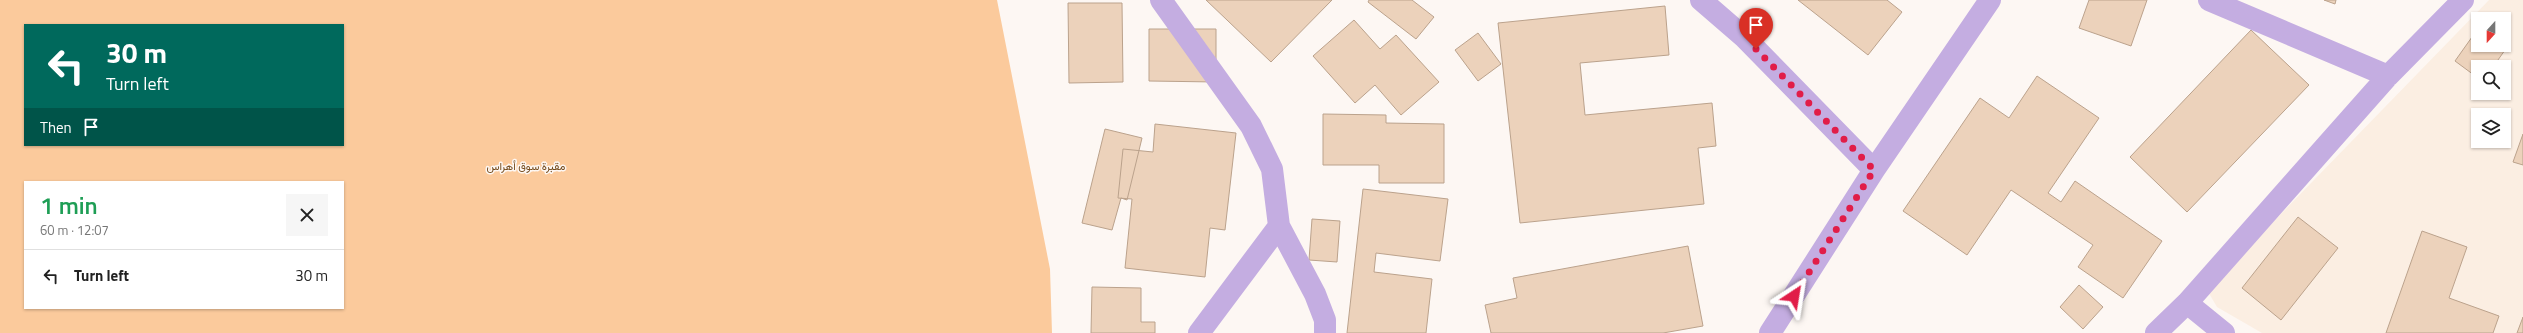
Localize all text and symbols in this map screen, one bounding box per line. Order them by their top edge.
pin [1739,8,1773,49]
north arrow [2471,12,2511,52]
map controls [2471,12,2511,148]
icon: arrive [1745,14,1767,36]
text: 30 m [106,31,167,74]
icon: left [40,40,92,92]
button: search [2471,60,2511,100]
text: Turn left [106,70,169,97]
button: layers [2471,108,2511,148]
text: Then [40,116,72,139]
icon: arrive [80,116,102,138]
park label: مقبرة سوق أهراس [487,158,566,174]
text: 1 min [40,187,98,223]
button: close [286,194,328,236]
text: 60 m · 12:07 [40,220,109,240]
text: Turn left [74,264,129,287]
text: 30 m [295,264,328,287]
icon: left [40,265,62,287]
position arrow [1773,275,1815,317]

